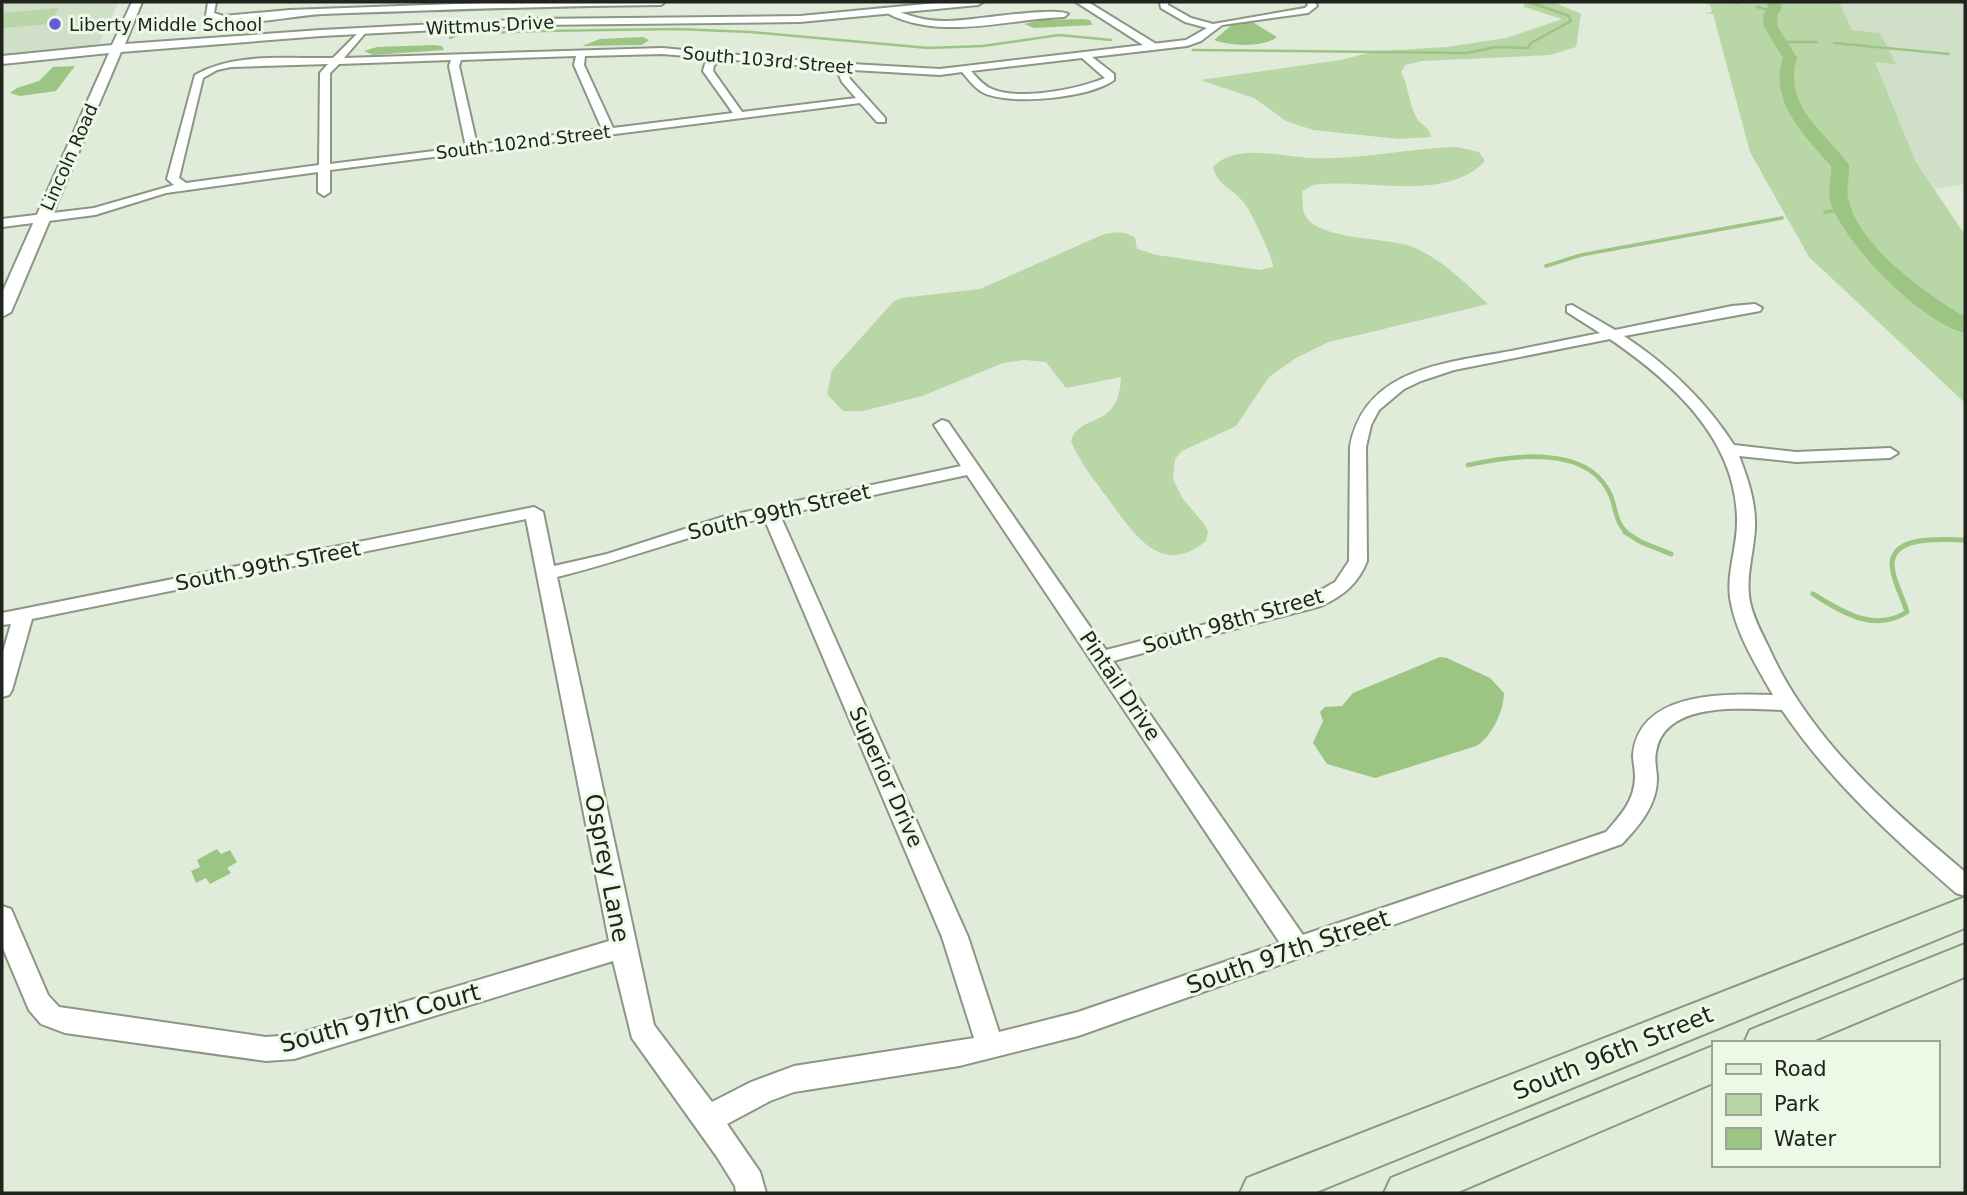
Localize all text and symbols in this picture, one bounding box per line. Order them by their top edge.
street label: Wittmus Drive [425,11,555,39]
place label: Liberty Middle School [69,14,262,35]
marker: Liberty Middle School [47,16,63,32]
street label: South 103rd Street [682,42,854,78]
street label: Lincoln Road [36,100,102,214]
street label: South 102nd Street [435,121,611,163]
street label: South 99th Street [685,479,873,545]
street label: South 99th STreet [173,536,363,596]
street label: South 98th Street [1140,584,1326,658]
street label: Pintail Drive [1075,627,1165,745]
street label: Superior Drive [844,703,928,851]
street label: Osprey Lane [579,791,635,945]
street label: South 97th Street [1183,904,1393,1000]
street label: South 97th Court [277,978,483,1058]
street label: South 96th Street [1509,1000,1717,1106]
legend [1712,1041,1939,1167]
text: Road [1774,1057,1827,1081]
text: Park [1774,1092,1820,1116]
text: Water [1774,1127,1836,1151]

